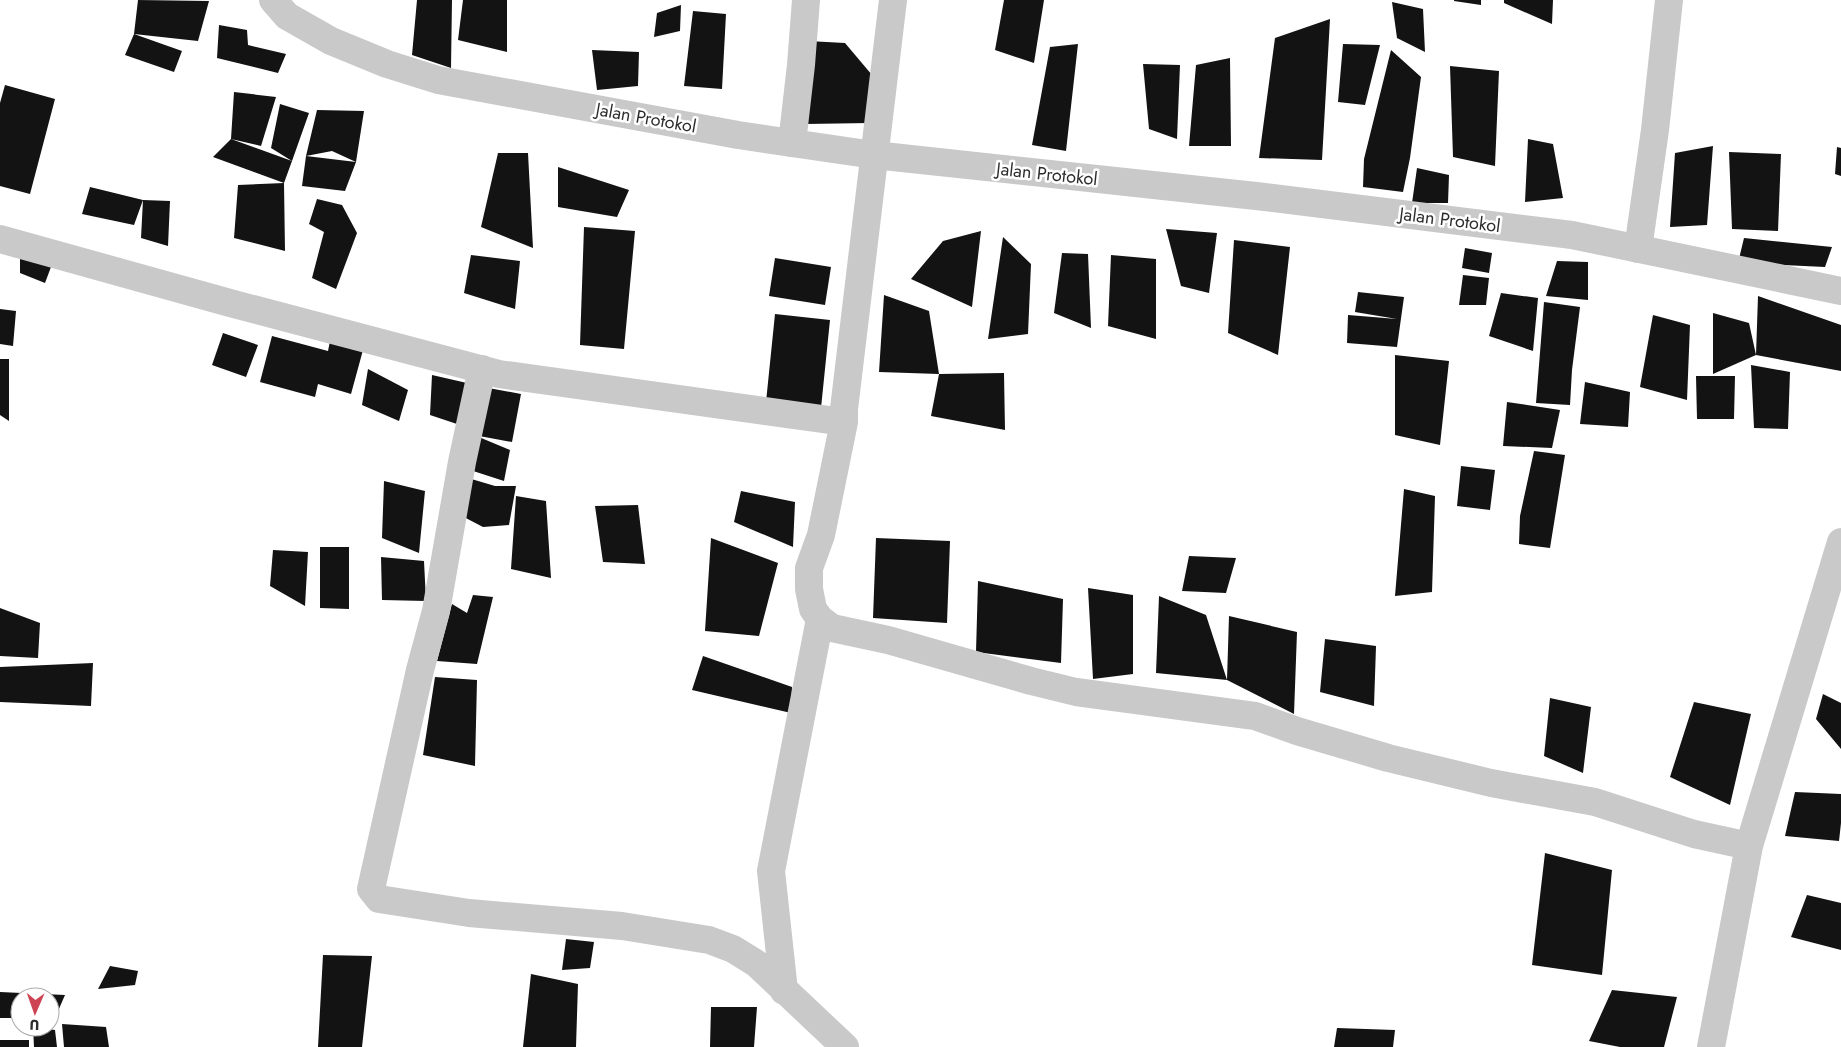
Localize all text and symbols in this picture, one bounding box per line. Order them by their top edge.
street label: Jalan Protokol [592,96,698,140]
street label: Jalan Protokol [993,156,1099,192]
street label: Jalan Protokol [1396,201,1502,239]
north arrow [10,987,60,1037]
text: U [29,1015,40,1035]

